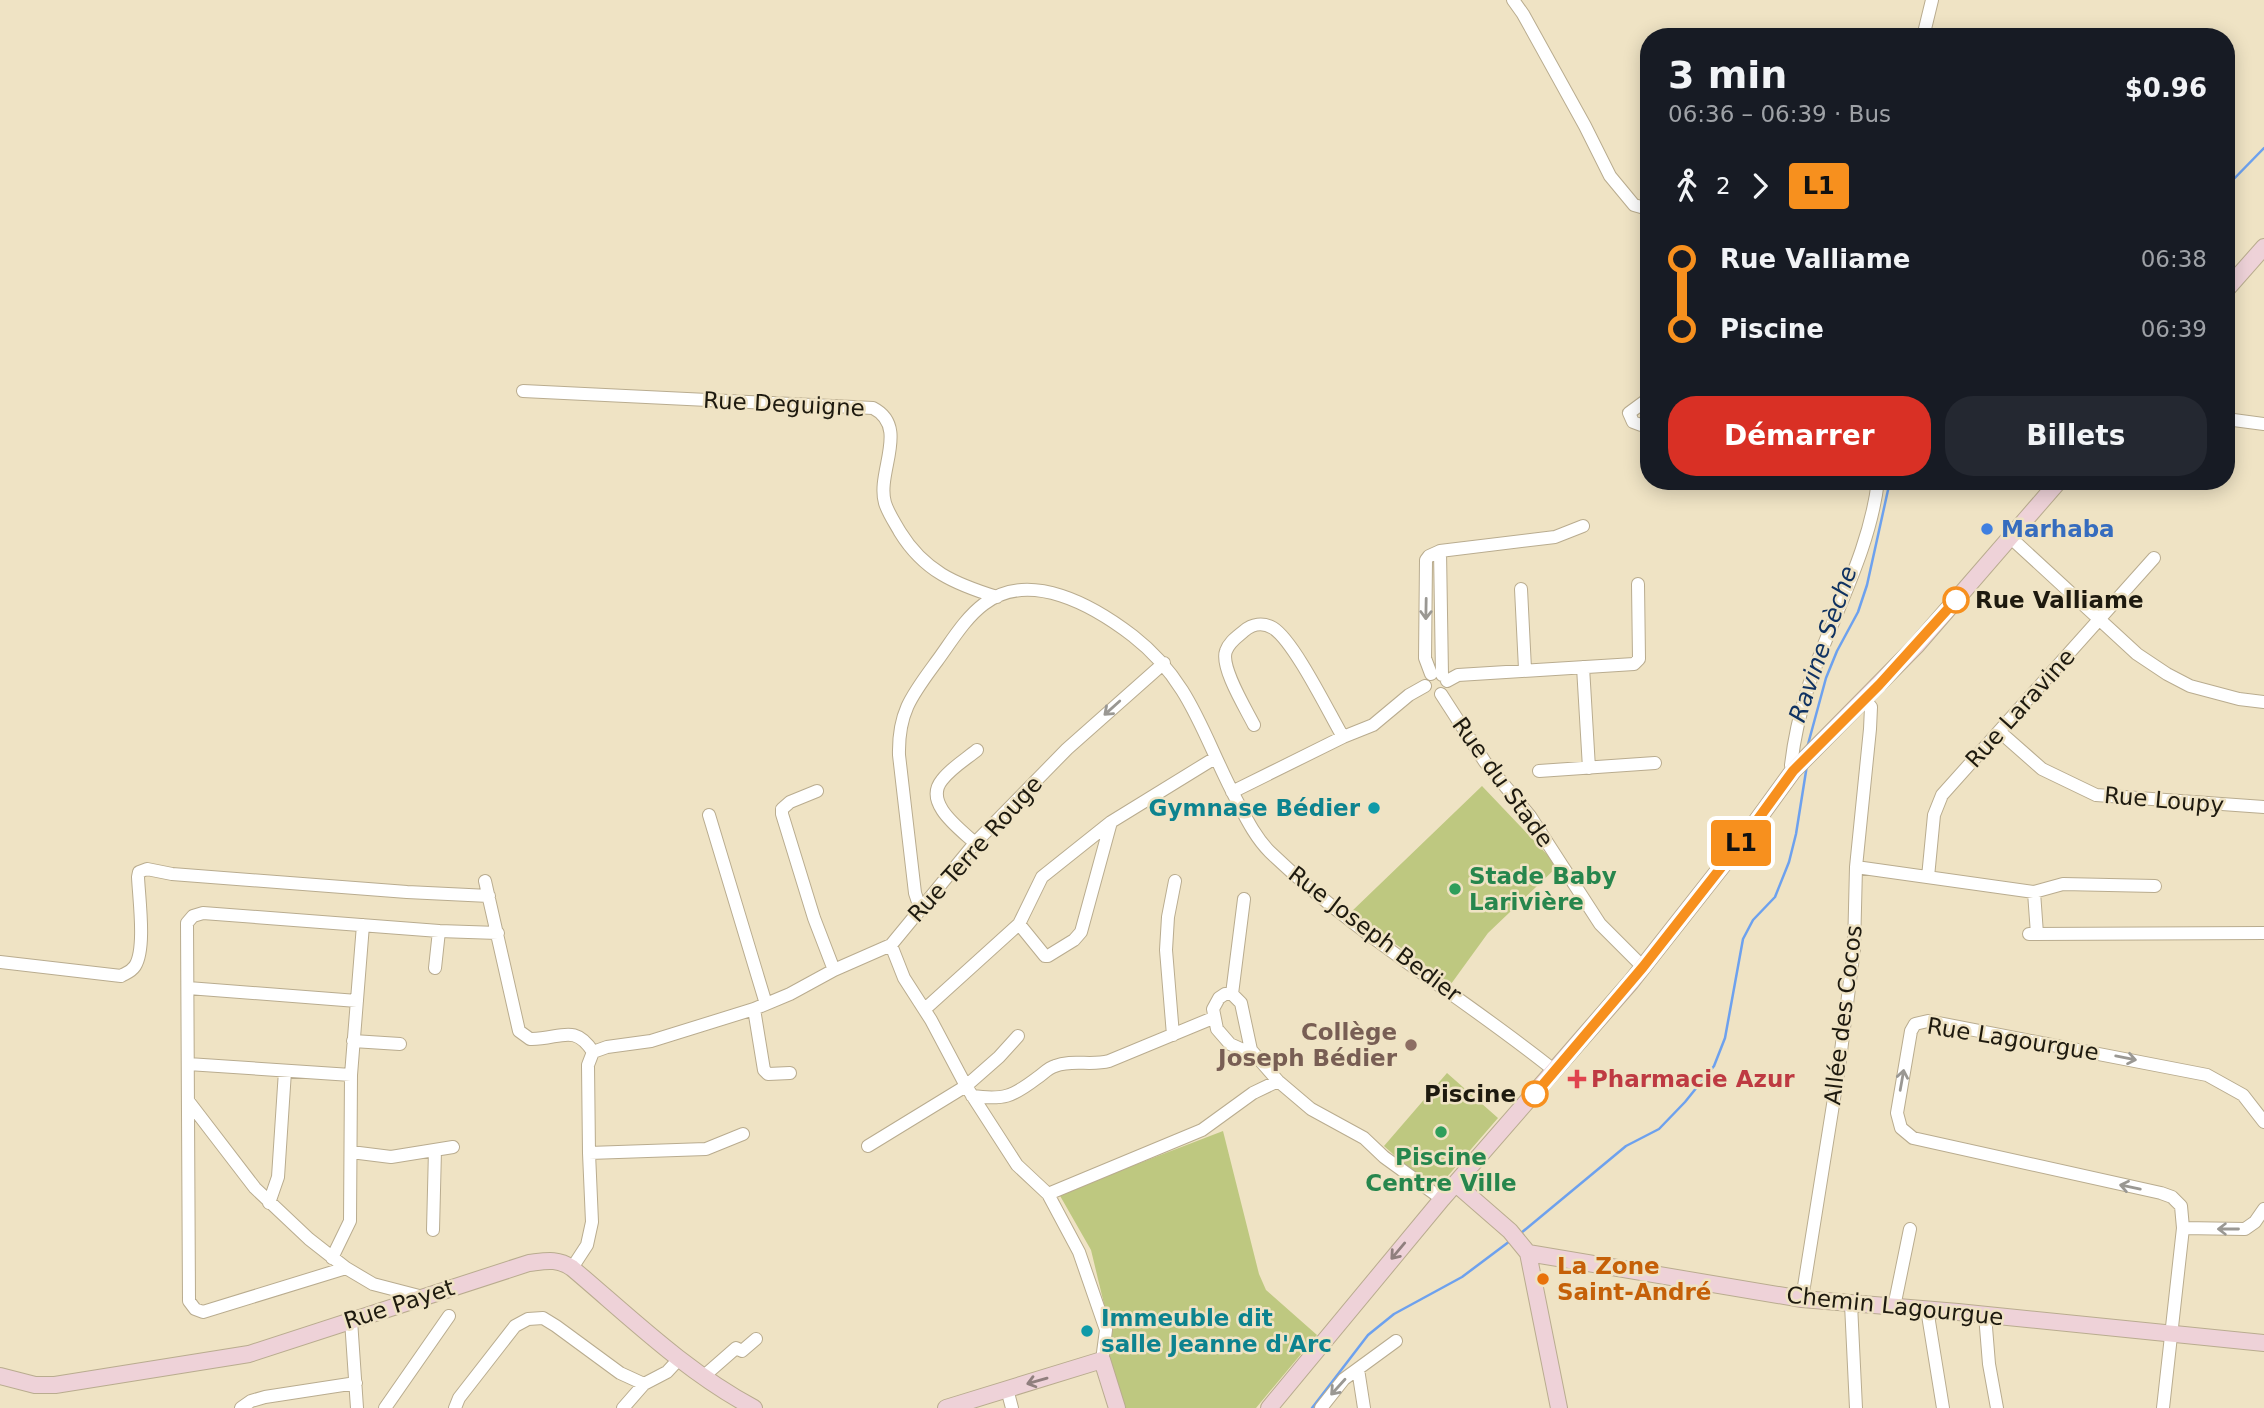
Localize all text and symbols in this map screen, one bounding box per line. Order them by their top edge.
text: 3 min [1668,53,1787,97]
text: $0.96 [2125,73,2207,103]
text: 06:36 – 06:39 · Bus [1668,101,1891,127]
icon: walk [1668,167,1706,205]
icon: forward [1741,167,1779,205]
text: L1 [1803,172,1835,200]
text: 2 [1716,173,1731,199]
text: Rue Valliame [1720,244,1910,274]
text: 06:38 [2141,246,2207,272]
text: Piscine [1720,314,1824,344]
text: 06:39 [2141,316,2207,342]
street label: Rue Deguigne [703,387,865,421]
button: Démarrer [1668,396,1931,476]
button: Billets [1945,396,2207,476]
place label: Marhaba [2001,516,2115,542]
marker: Marhaba [1979,521,1995,537]
water label: Ravine Sèche [1783,562,1863,726]
marker: Rue Valliame [1943,587,1969,613]
place label: Rue Valliame [1975,587,2144,613]
one-way arrow [1419,597,1432,620]
street label: Rue Laravine [1960,643,2080,773]
one-way arrow [1104,700,1122,716]
street label: Rue du Stade [1447,712,1559,852]
street label: Rue Terre Rouge [903,771,1047,927]
street label: Rue Loupy [2103,782,2225,818]
place label: Gymnase Bédier [1149,795,1361,821]
marker: Gymnase Bédier [1366,800,1382,816]
line badge: L1 [1710,820,1772,866]
text: L1 [1725,829,1757,857]
street label: Rue Joseph Bedier [1284,861,1467,1008]
place label: Stade Baby Larivière [1469,863,1617,915]
marker: Stade Baby Larivière [1447,881,1463,897]
street label: Allée des Cocos [1819,924,1867,1106]
street label: Rue Lagourgue [1925,1013,2101,1065]
place label: Collège Joseph Bédier [1216,1019,1398,1071]
marker: Collège Joseph Bédier [1403,1037,1419,1053]
one-way arrow [2114,1052,2137,1065]
place label: Pharmacie Azur [1591,1066,1795,1092]
one-way arrow [1896,1069,1910,1092]
marker: Pharmacie Azur [1569,1071,1585,1087]
place label: Piscine [1424,1081,1516,1107]
marker: Piscine [1522,1081,1548,1107]
marker: Piscine Centre Ville [1433,1124,1449,1140]
place label: Piscine Centre Ville [1365,1144,1517,1196]
one-way arrow [2119,1179,2142,1193]
one-way arrow [2217,1222,2240,1236]
one-way arrow [1391,1242,1406,1260]
place label: La Zone Saint-André [1557,1253,1711,1305]
marker: La Zone Saint-André [1535,1271,1551,1287]
street label: Rue Payet [340,1274,458,1334]
street label: Chemin Lagourgue [1785,1282,2005,1330]
place label: Immeuble dit salle Jeanne d'Arc [1101,1305,1332,1357]
marker: Immeuble dit salle Jeanne d'Arc [1079,1323,1095,1339]
one-way arrow [1026,1375,1048,1388]
one-way arrow [1330,1378,1346,1396]

